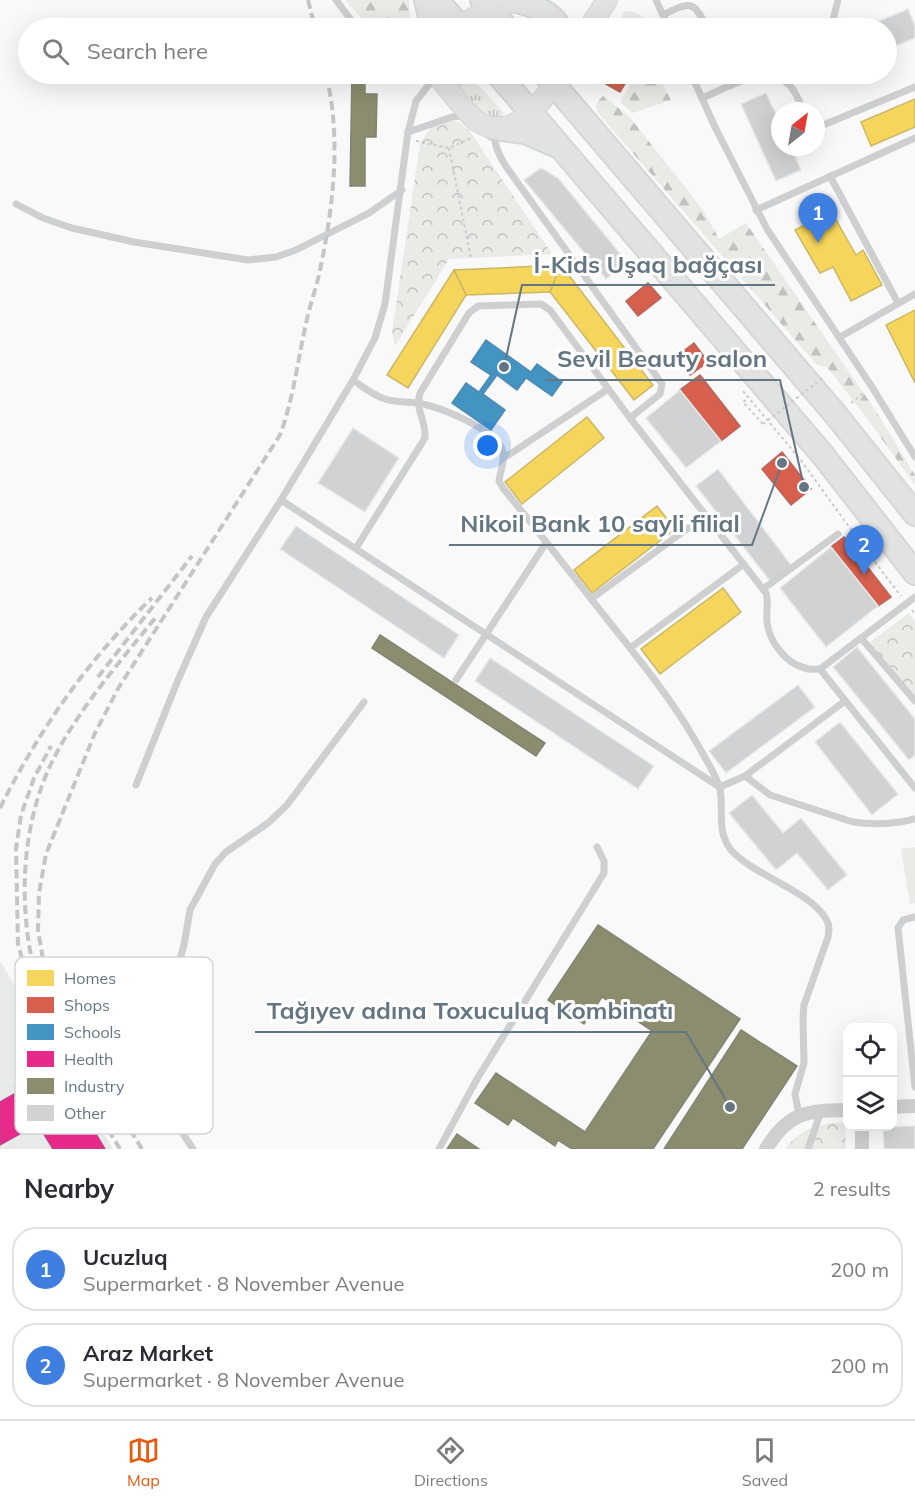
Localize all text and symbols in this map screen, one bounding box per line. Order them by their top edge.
search box [18,18,897,84]
icon: search [39,35,72,68]
text: Search here [87,37,208,65]
north arrow [771,102,825,156]
pin: 1 [798,194,838,243]
callout: İ-Kids Uşaq bağçası [522,243,775,285]
text: İ-Kids Uşaq bağçası [533,249,763,279]
callout: Sevil Beauty salon [545,338,780,380]
text: Sevil Beauty salon [557,343,767,373]
your location [473,431,502,460]
callout: Nikoil Bank 10 sayli filial [449,503,752,545]
text: Nikoil Bank 10 sayli filial [460,508,740,538]
pin: 2 [844,526,884,575]
legend [15,957,213,1134]
text: Homes [64,968,116,988]
callout: Tağıyev adına Toxuculuq Kombinatı [255,990,686,1032]
text: Shops [64,995,110,1015]
text: Tağıyev adına Toxuculuq Kombinatı [267,995,673,1025]
text: Schools [64,1022,121,1042]
map controls [843,1023,897,1131]
button: locate [843,1023,897,1077]
text: Health [64,1049,113,1069]
text: Industry [64,1076,125,1096]
button: layers [843,1077,897,1131]
text: Other [64,1103,106,1123]
text: Nearby [24,1172,114,1205]
text: 2 results [813,1176,891,1201]
text: Ucuzluq [83,1243,168,1271]
text: 1 [40,1257,52,1282]
text: 200 m [830,1257,889,1282]
text: Supermarket · 8 November Avenue [83,1271,404,1296]
text: Araz Market [83,1339,213,1367]
text: 2 [40,1353,52,1378]
text: 200 m [830,1353,889,1378]
text: Supermarket · 8 November Avenue [83,1367,404,1392]
tab: Map [127,1434,160,1490]
tab: Directions [414,1434,488,1490]
tab: Saved [742,1434,788,1490]

